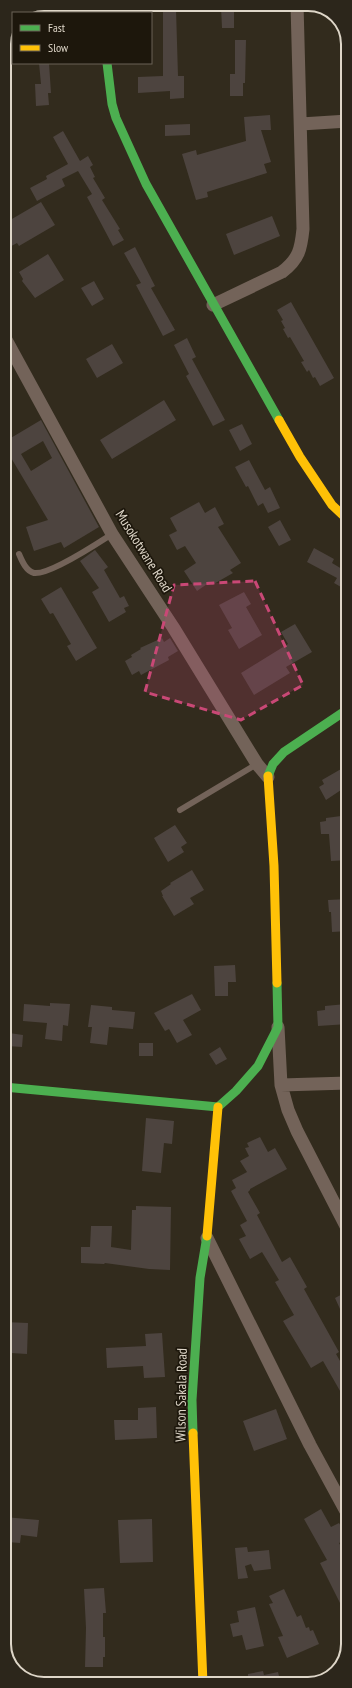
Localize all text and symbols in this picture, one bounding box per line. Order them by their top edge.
legend [12,12,152,64]
text: Fast [48,20,66,35]
text: Slow [48,40,69,55]
street label: Musokotwane Road [112,507,176,595]
street label: Wilson Sakala Road [171,1348,191,1442]

